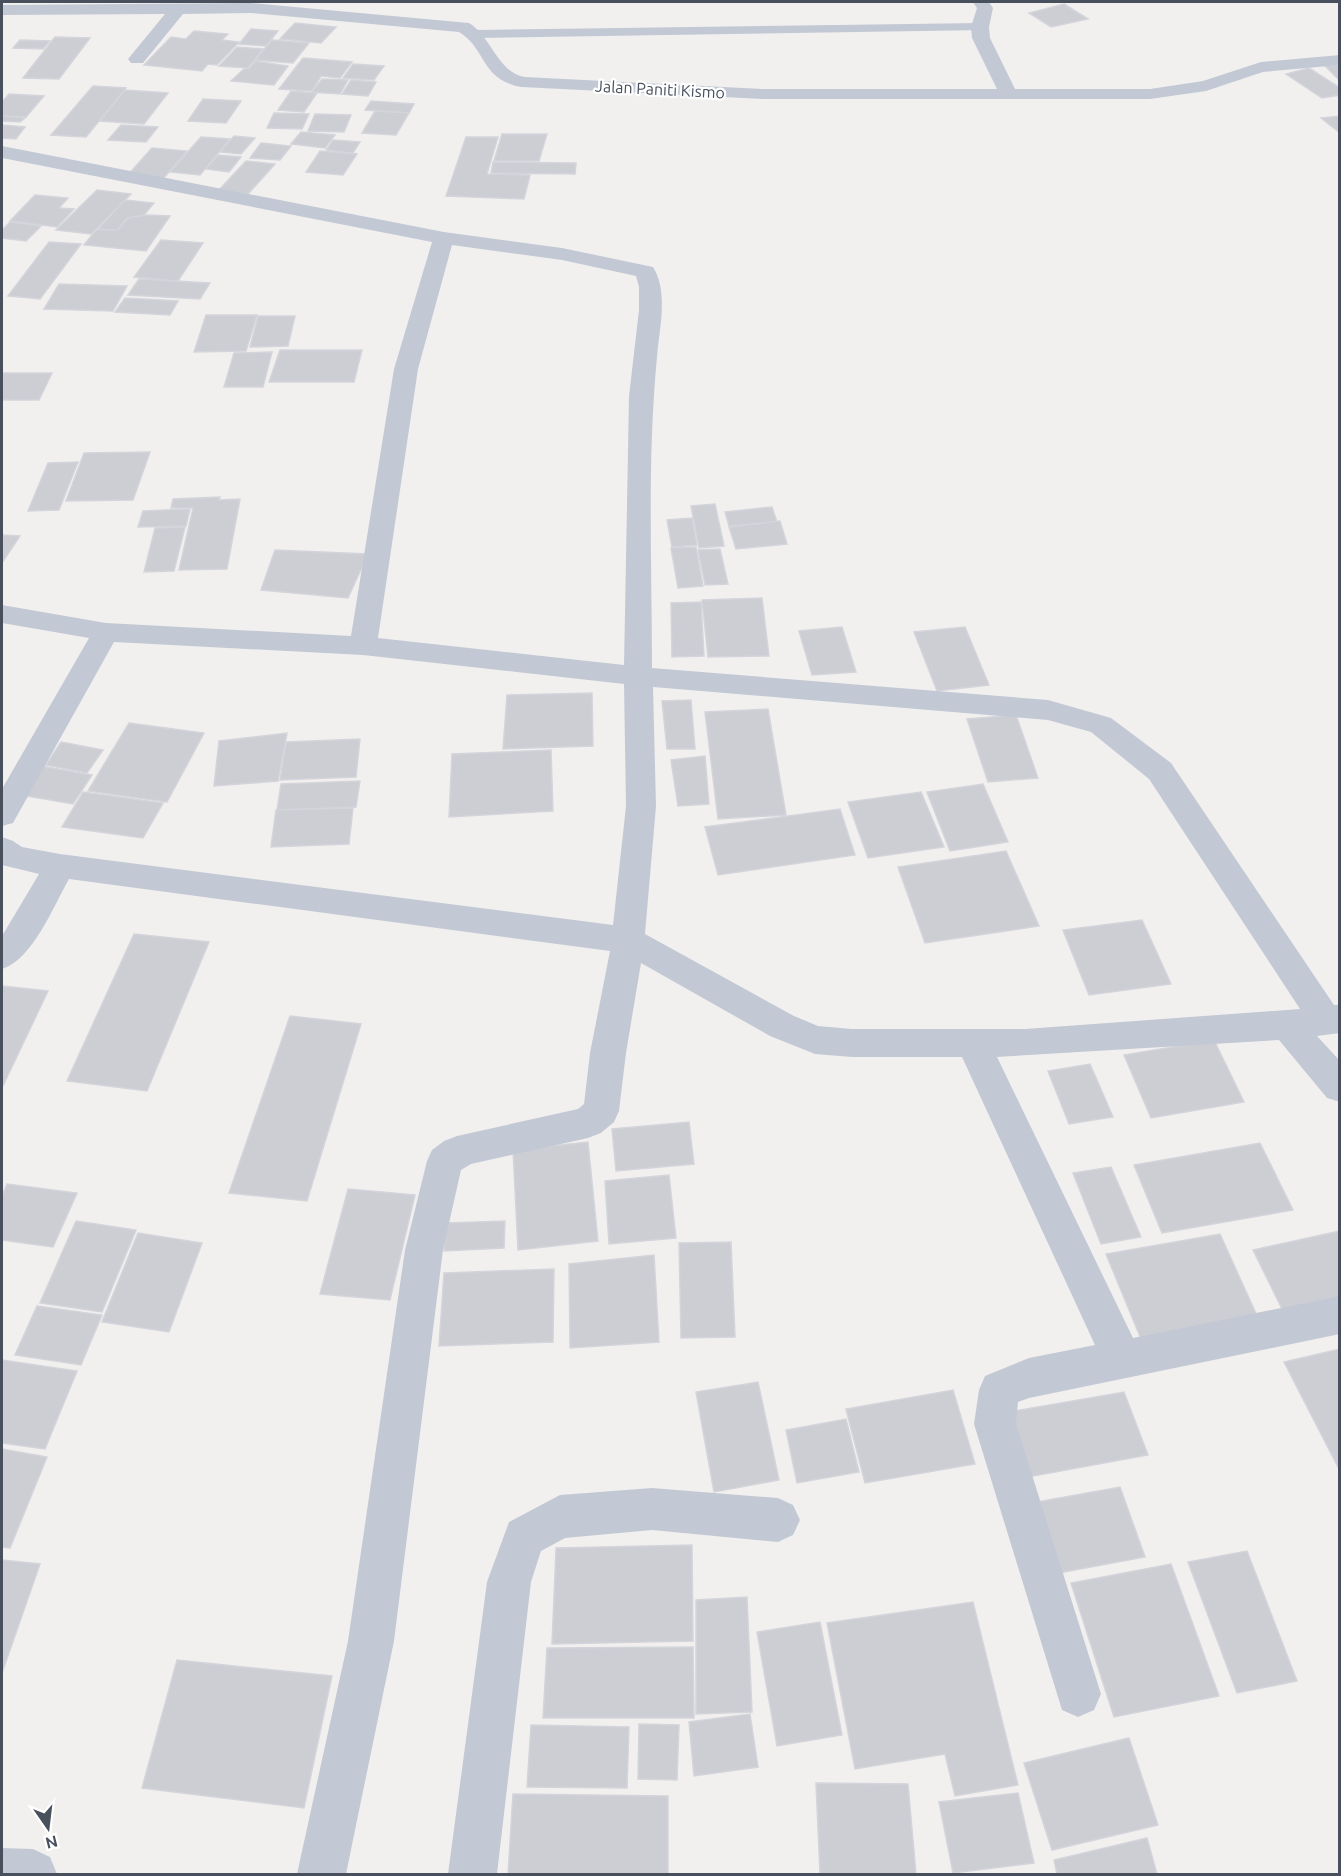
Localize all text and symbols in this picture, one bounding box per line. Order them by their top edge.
street label: Jalan Paniti Kismo [595,77,725,101]
north arrow [18,1798,78,1858]
text: N [44,1832,60,1853]

